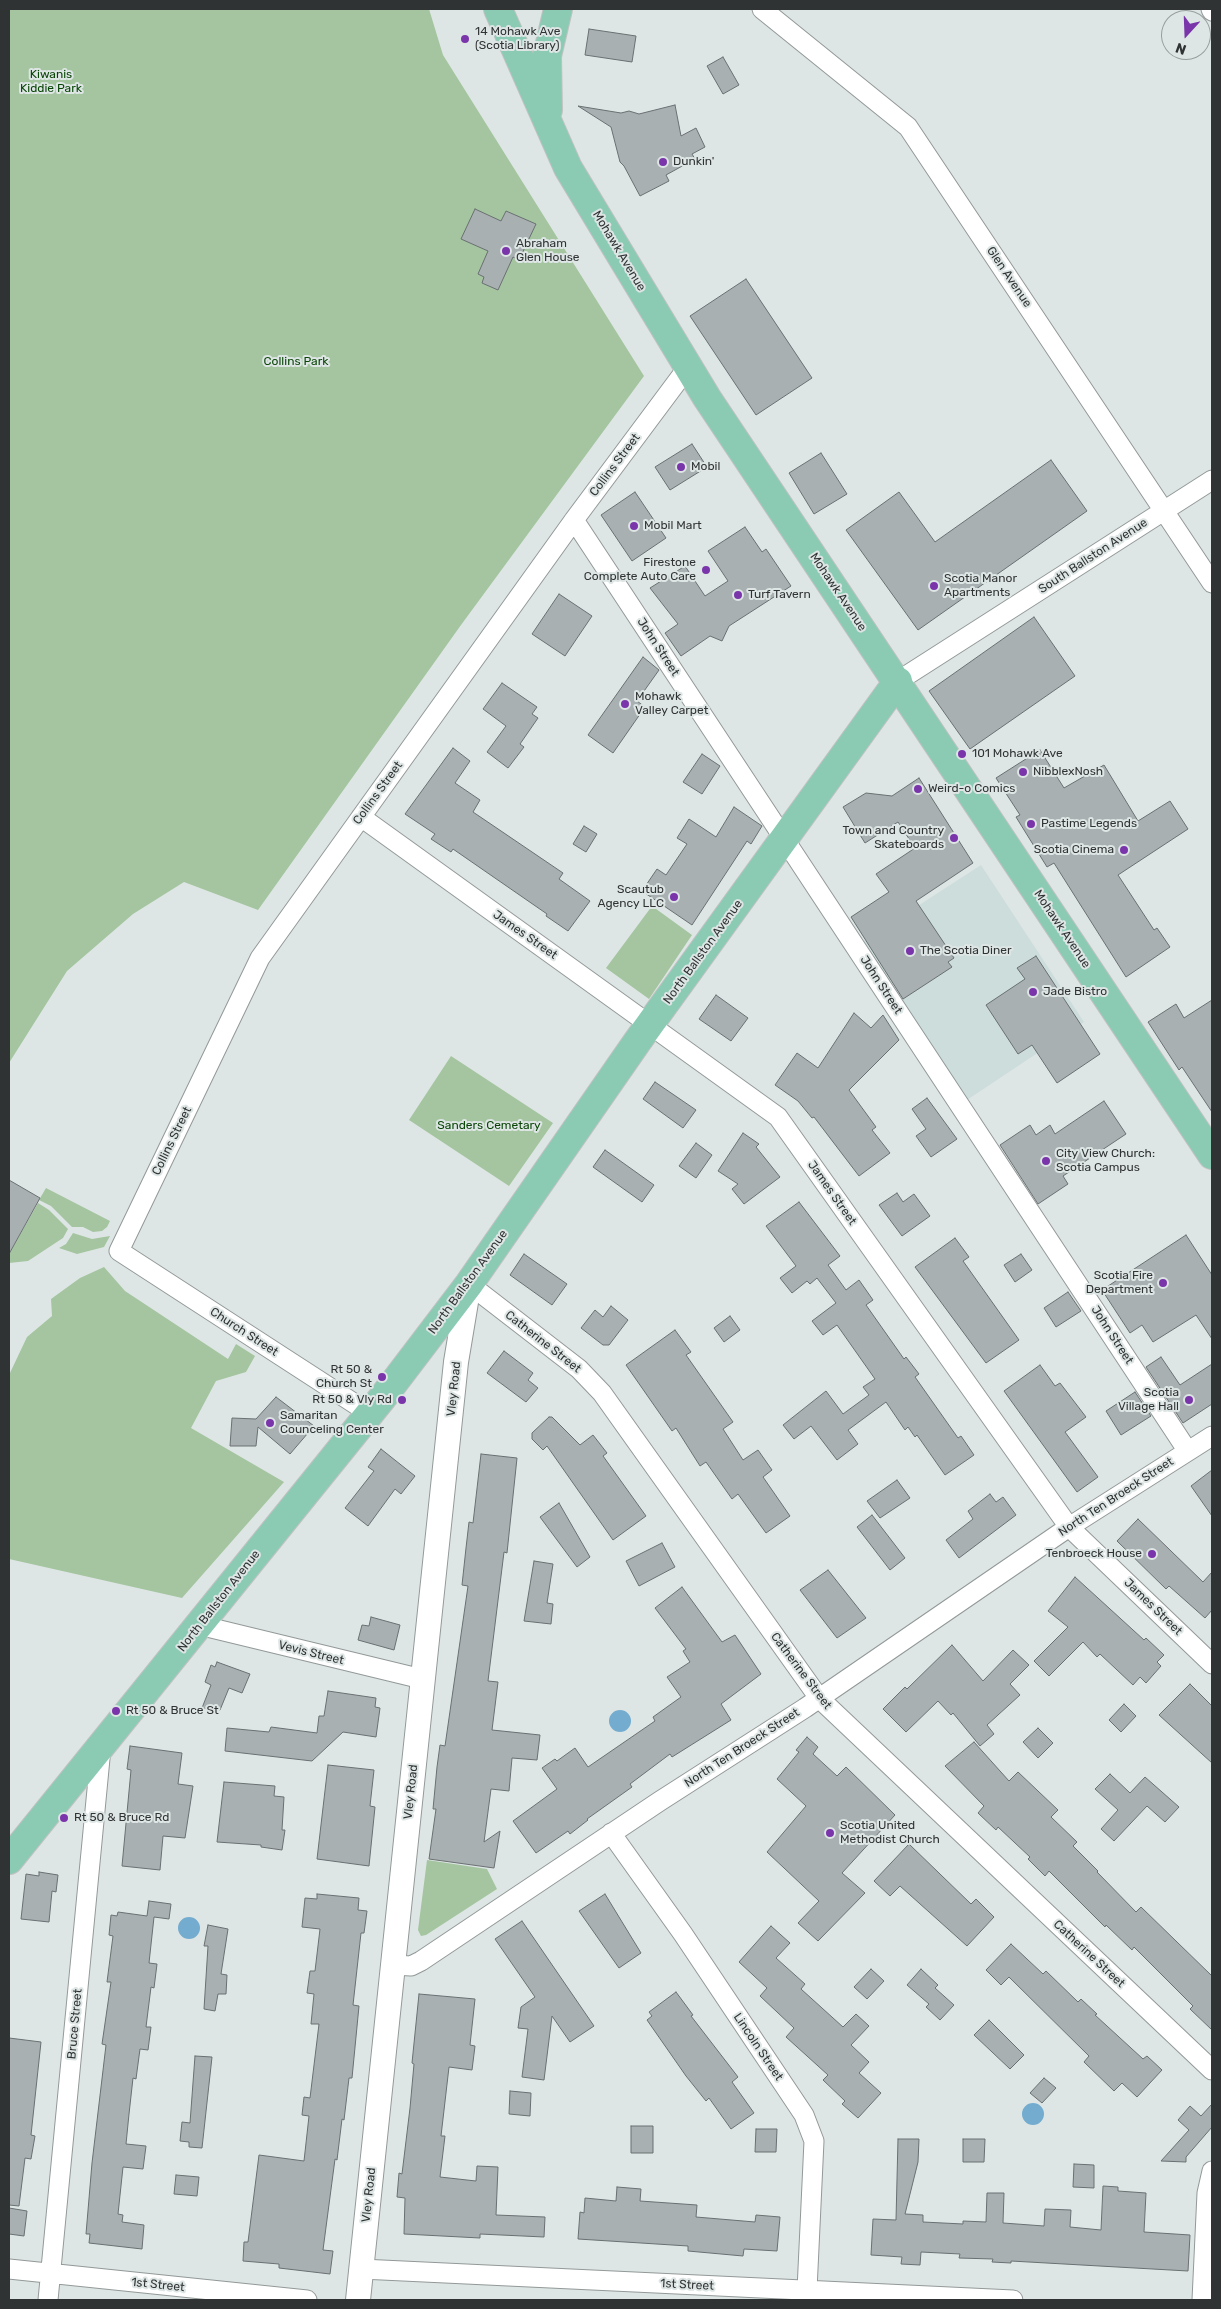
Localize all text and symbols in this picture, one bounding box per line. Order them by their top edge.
north arrow [1161,10,1211,60]
place label: 14 Mohawk Ave (Scotia Library) [475,25,560,53]
marker: 14 Mohawk Ave (Scotia Library) [459,33,471,45]
text: N [1173,39,1189,58]
park label: Kiwanis Kiddie Park [20,68,82,96]
place label: Dunkin' [673,155,714,169]
marker: Dunkin' [657,156,669,168]
street label: Mohawk Avenue [589,208,649,294]
place label: Abraham Glen House [516,237,580,265]
street label: Glen Avenue [983,244,1035,310]
marker: Abraham Glen House [500,245,512,257]
park label: Collins Park [264,355,328,369]
street label: Collins Street [587,431,643,499]
place label: Mobil [691,460,720,474]
marker: Mobil [675,461,687,473]
street label: South Ballston Avenue [1036,515,1150,597]
place label: Mobil Mart [644,519,702,533]
marker: Mobil Mart [628,520,640,532]
street label: Mohawk Avenue [807,550,869,634]
place label: Firestone Complete Auto Care [584,556,696,584]
marker: Firestone Complete Auto Care [700,564,712,576]
place label: Scotia Manor Apartments [944,572,1017,600]
marker: Scotia Manor Apartments [928,580,940,592]
place label: Turf Tavern [748,588,811,602]
marker: Turf Tavern [732,589,744,601]
street label: John Street [634,615,682,679]
place label: Mohawk Valley Carpet [635,690,708,718]
marker: Mohawk Valley Carpet [619,698,631,710]
place label: 101 Mohawk Ave [972,747,1063,761]
marker: 101 Mohawk Ave [956,748,968,760]
street label: Collins Street [350,759,406,827]
place label: NibblexNosh [1033,765,1103,779]
marker: NibblexNosh [1017,766,1029,778]
place label: Weird-o Comics [928,782,1015,796]
marker: Weird-o Comics [912,783,924,795]
place label: Pastime Legends [1041,817,1137,831]
marker: Pastime Legends [1025,818,1037,830]
place label: Town and Country Skateboards [843,824,944,852]
marker: Town and Country Skateboards [948,832,960,844]
place label: Scotia Cinema [1034,843,1114,857]
marker: Scotia Cinema [1118,844,1130,856]
place label: Scautub Agency LLC [597,883,664,911]
street label: Mohawk Avenue [1031,887,1093,971]
marker: Scautub Agency LLC [668,891,680,903]
street label: North Ballston Avenue [660,897,746,1007]
street label: James Street [490,908,560,962]
place label: The Scotia Diner [920,944,1011,958]
marker: The Scotia Diner [904,945,916,957]
street label: John Street [857,953,905,1017]
place label: Jade Bistro [1043,985,1107,999]
marker: Jade Bistro [1027,986,1039,998]
street label: Collins Street [149,1104,195,1178]
park label: Sanders Cemetary [437,1119,541,1133]
place label: City View Church: Scotia Campus [1056,1147,1155,1175]
marker: City View Church: Scotia Campus [1040,1155,1052,1167]
street label: James Street [805,1158,859,1228]
street label: North Ballston Avenue [425,1227,511,1337]
place label: Scotia Fire Department [1086,1269,1153,1297]
marker: Scotia Fire Department [1157,1277,1169,1289]
street label: John Street [1088,1303,1136,1367]
street label: Church Street [207,1305,281,1359]
street label: Catherine Street [502,1308,584,1376]
street label: Vley Road [444,1361,464,1417]
place label: Rt 50 & Church St [316,1363,372,1391]
marker: Rt 50 & Church St [376,1371,388,1383]
place label: Scotia Village Hall [1118,1386,1179,1414]
place label: Rt 50 & Vly Rd [312,1393,392,1407]
marker: Rt 50 & Vly Rd [396,1394,408,1406]
marker: Scotia Village Hall [1183,1394,1195,1406]
place label: Samaritan Counceling Center [280,1409,384,1437]
marker: Samaritan Counceling Center [264,1417,276,1429]
street label: North Ten Broeck Street [1056,1454,1176,1540]
street label: North Ballston Avenue [175,1547,263,1655]
place label: Tenbroeck House [1046,1547,1142,1561]
marker: Tenbroeck House [1146,1548,1158,1560]
street label: James Street [1121,1576,1185,1638]
street label: Catherine Street [767,1630,835,1712]
street label: Vevis Street [277,1638,345,1668]
place label: Rt 50 & Bruce St [126,1704,219,1718]
marker: Rt 50 & Bruce St [110,1705,122,1717]
street label: North Ten Broeck Street [682,1705,802,1791]
street label: Vley Road [401,1764,421,1820]
place label: Rt 50 & Bruce Rd [74,1811,169,1825]
marker: Rt 50 & Bruce Rd [58,1812,70,1824]
place label: Scotia United Methodist Church [840,1819,940,1847]
marker: Scotia United Methodist Church [824,1827,836,1839]
street label: Catherine Street [1050,1917,1128,1991]
street label: Bruce Street [65,1988,85,2060]
street label: Lincoln Street [730,2011,786,2083]
street label: Vley Road [359,2167,379,2223]
street label: 1st Street [131,2275,185,2295]
street label: 1st Street [660,2276,714,2294]

